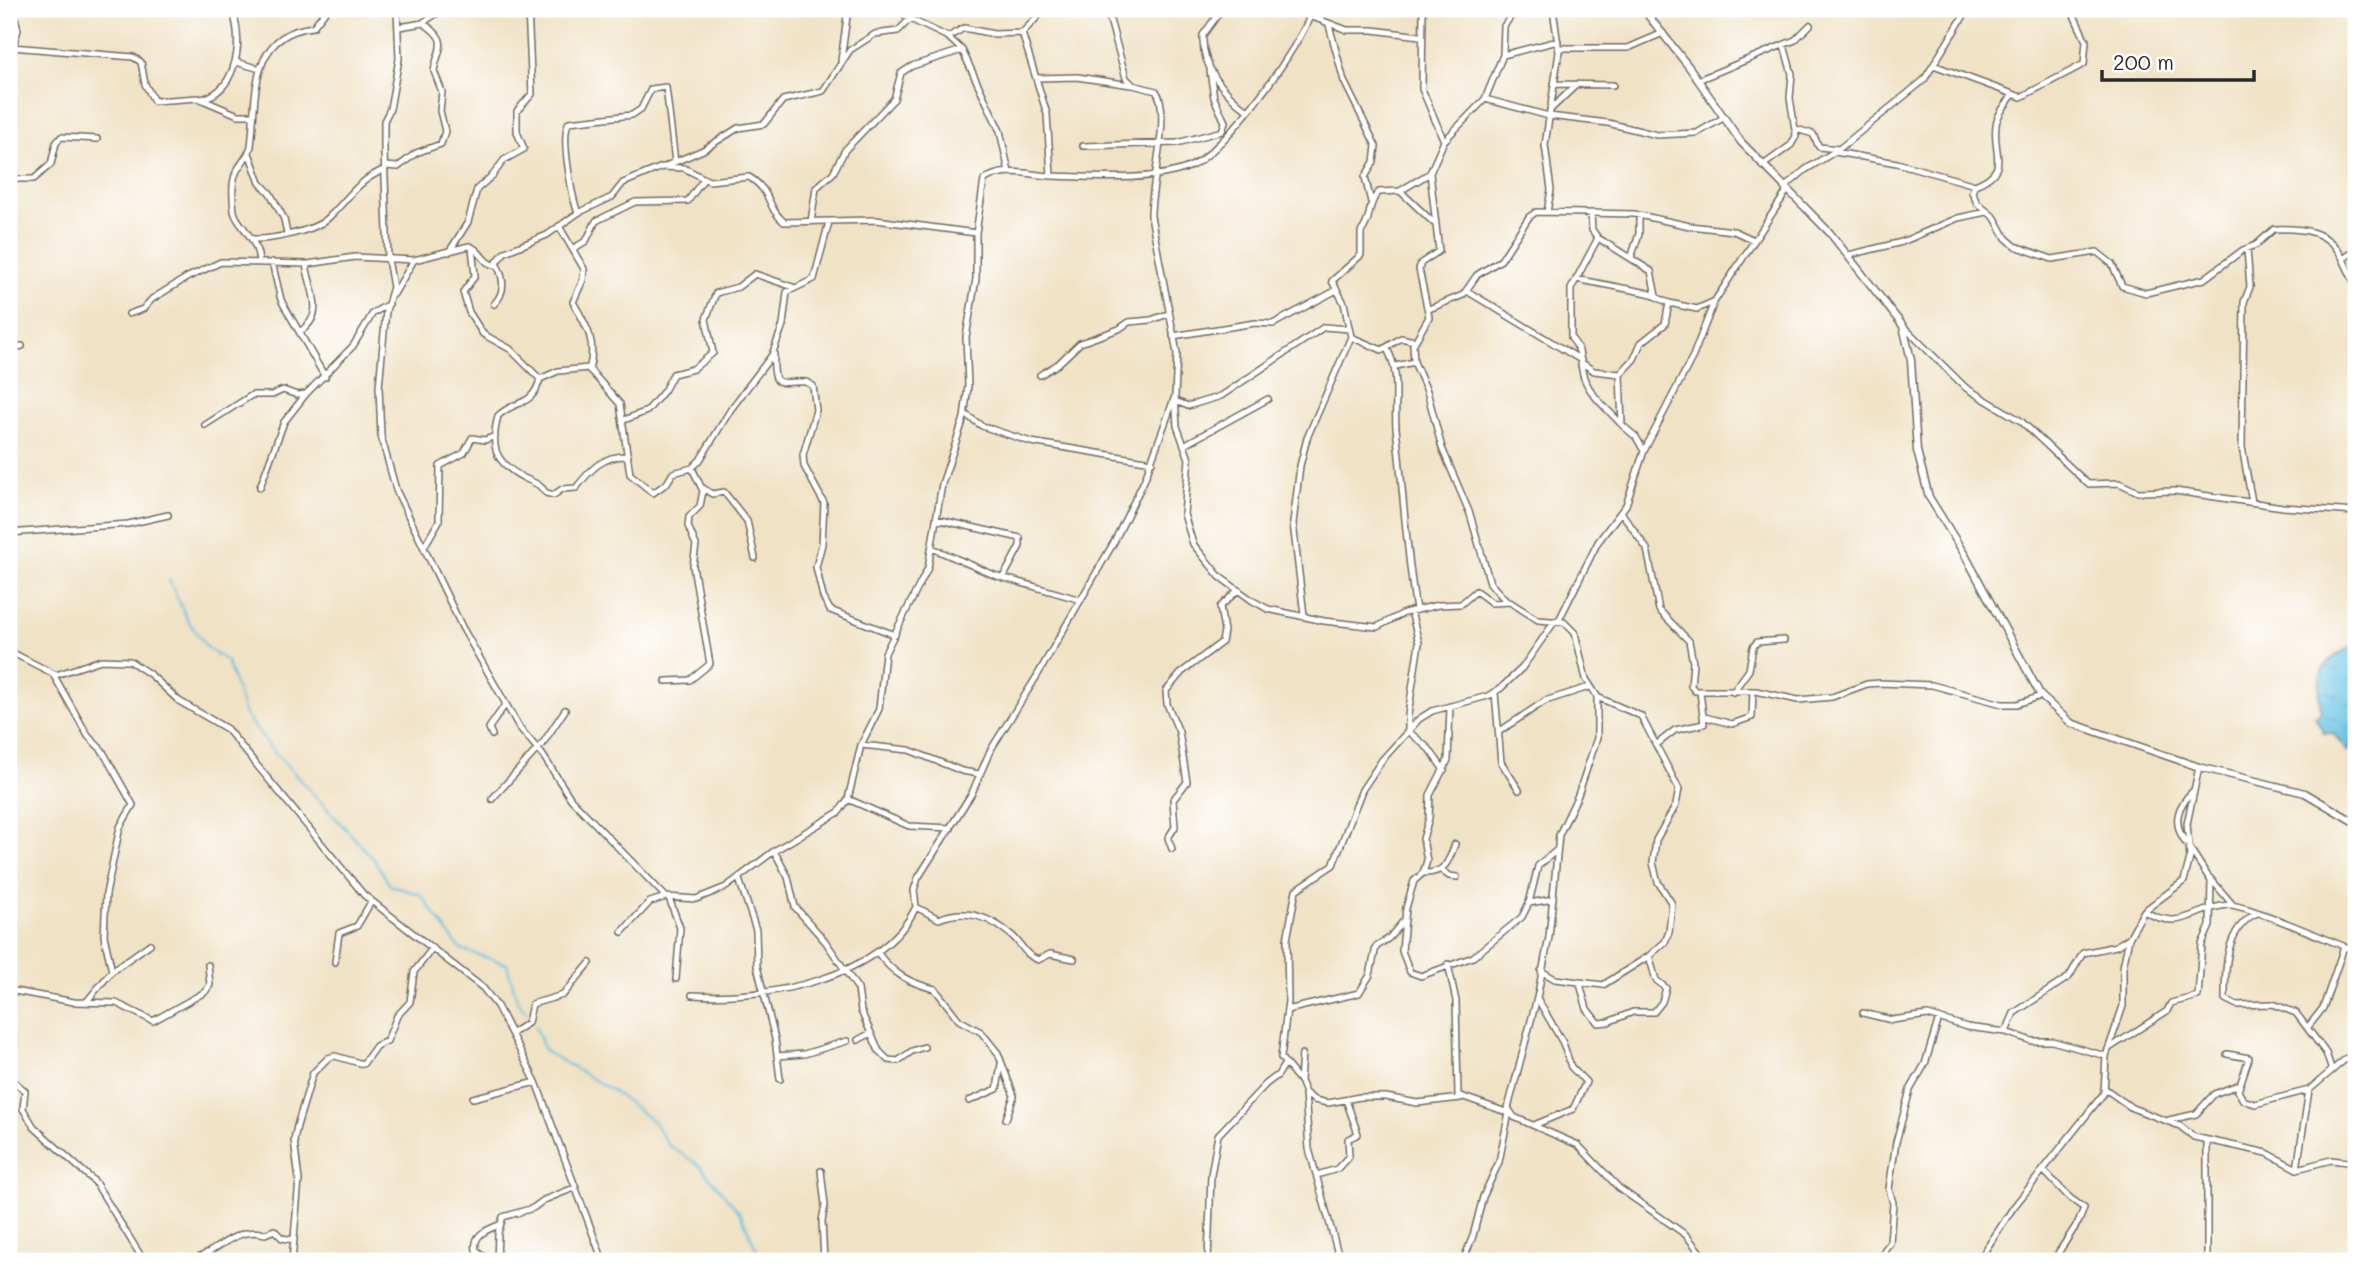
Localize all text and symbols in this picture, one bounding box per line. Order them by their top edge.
scale bar [2102,38,2255,82]
text: 200 m [2113,48,2174,75]

